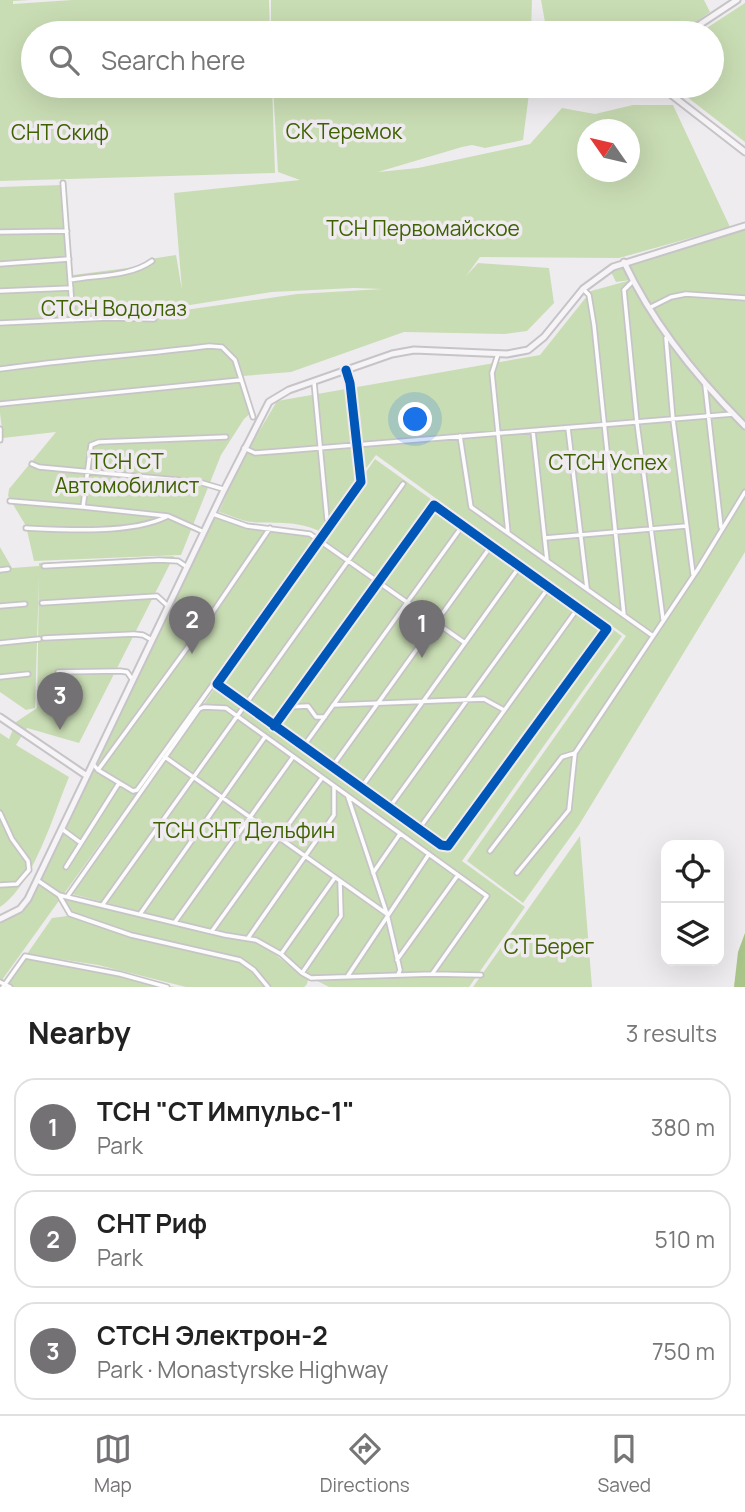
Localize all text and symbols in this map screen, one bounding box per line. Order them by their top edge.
search box [21,21,724,98]
icon: search [45,41,83,79]
text: Search here [101,42,246,78]
park label: СК Теремок [286,117,403,145]
park label: СНТ Скиф [11,118,109,146]
north arrow [577,119,640,182]
park label: ТСН Первомайское [326,214,520,242]
park label: СТСН Водолаз [41,294,187,322]
your location [398,402,432,436]
park label: ТСН СТ Автомобилист [55,447,200,499]
park label: СТСН Успех [548,448,668,476]
pin: 2 [169,596,215,654]
pin: 1 [399,600,445,658]
pin: 3 [37,672,83,730]
park label: ТСН СНТ Дельфин [153,816,335,844]
map controls [661,840,724,966]
button: locate [661,840,724,903]
button: layers [661,903,724,966]
park label: СТ Берег [504,932,595,960]
text: Nearby [28,1012,131,1053]
text: 3 results [626,1017,717,1049]
text: ТСН "СТ Импульс-1" [97,1093,355,1129]
text: 1 [48,1111,58,1143]
text: 380 m [651,1111,715,1143]
text: Park [97,1129,143,1161]
text: СНТ Риф [97,1205,207,1241]
text: 2 [46,1223,60,1255]
text: 510 m [655,1223,715,1255]
text: Park [97,1241,143,1273]
text: СТСН Электрон-2 [97,1317,328,1353]
text: 3 [46,1335,60,1367]
text: 750 m [652,1335,715,1367]
text: Park · Monastyrske Highway [97,1353,388,1385]
tab: Map [94,1430,132,1498]
tab: Directions [320,1430,410,1498]
tab: Saved [598,1430,651,1498]

